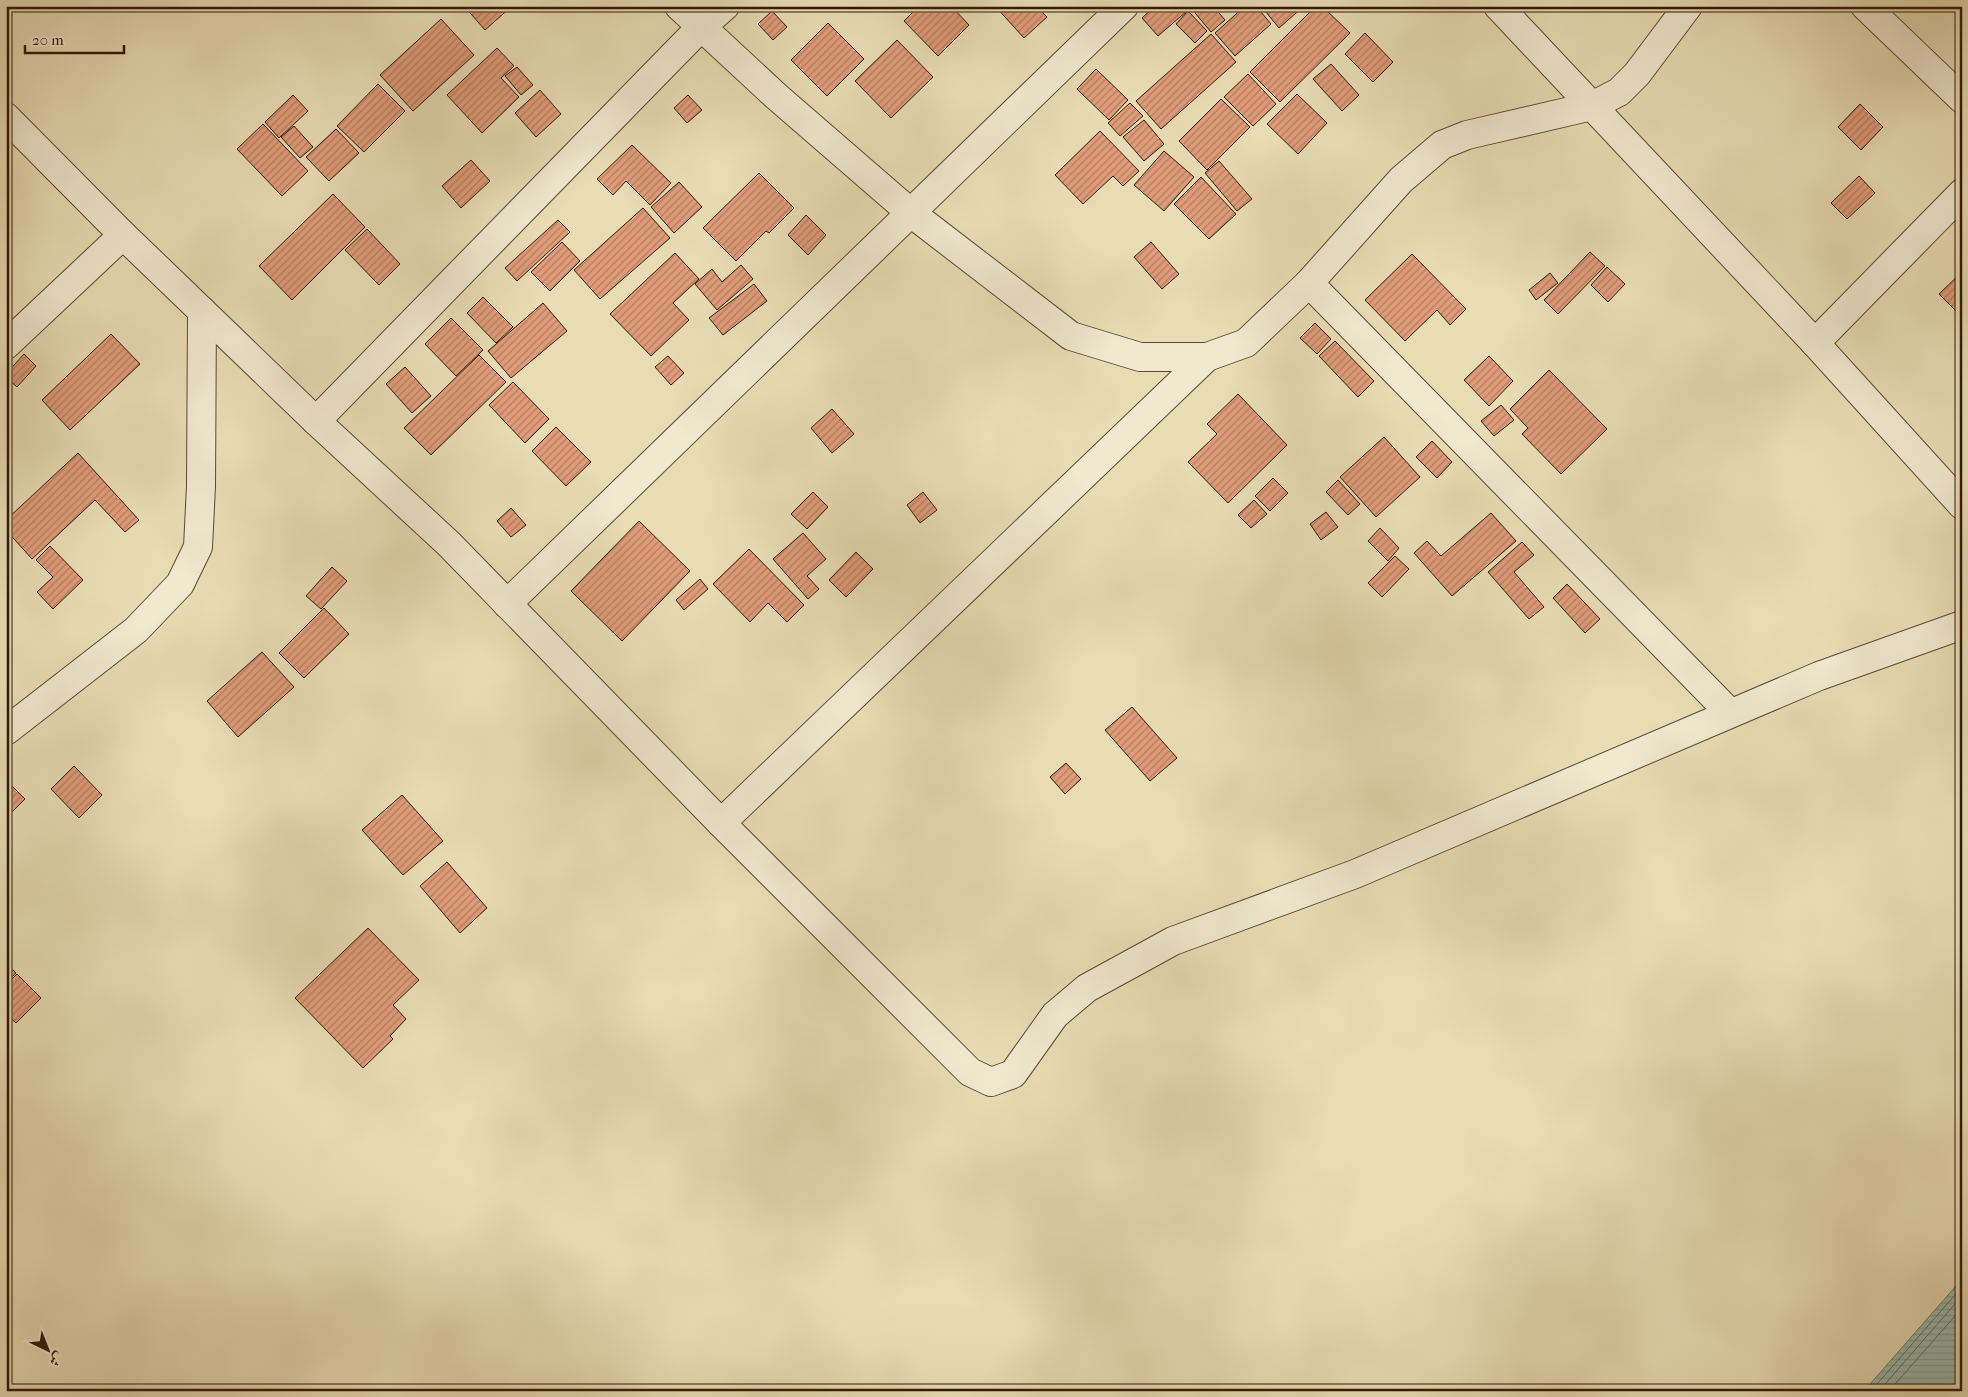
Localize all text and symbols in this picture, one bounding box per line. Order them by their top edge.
scale bar [25,22,124,54]
text: 20 m [32,31,64,49]
north arrow [22,1324,72,1374]
text: ش [46,1348,67,1370]

